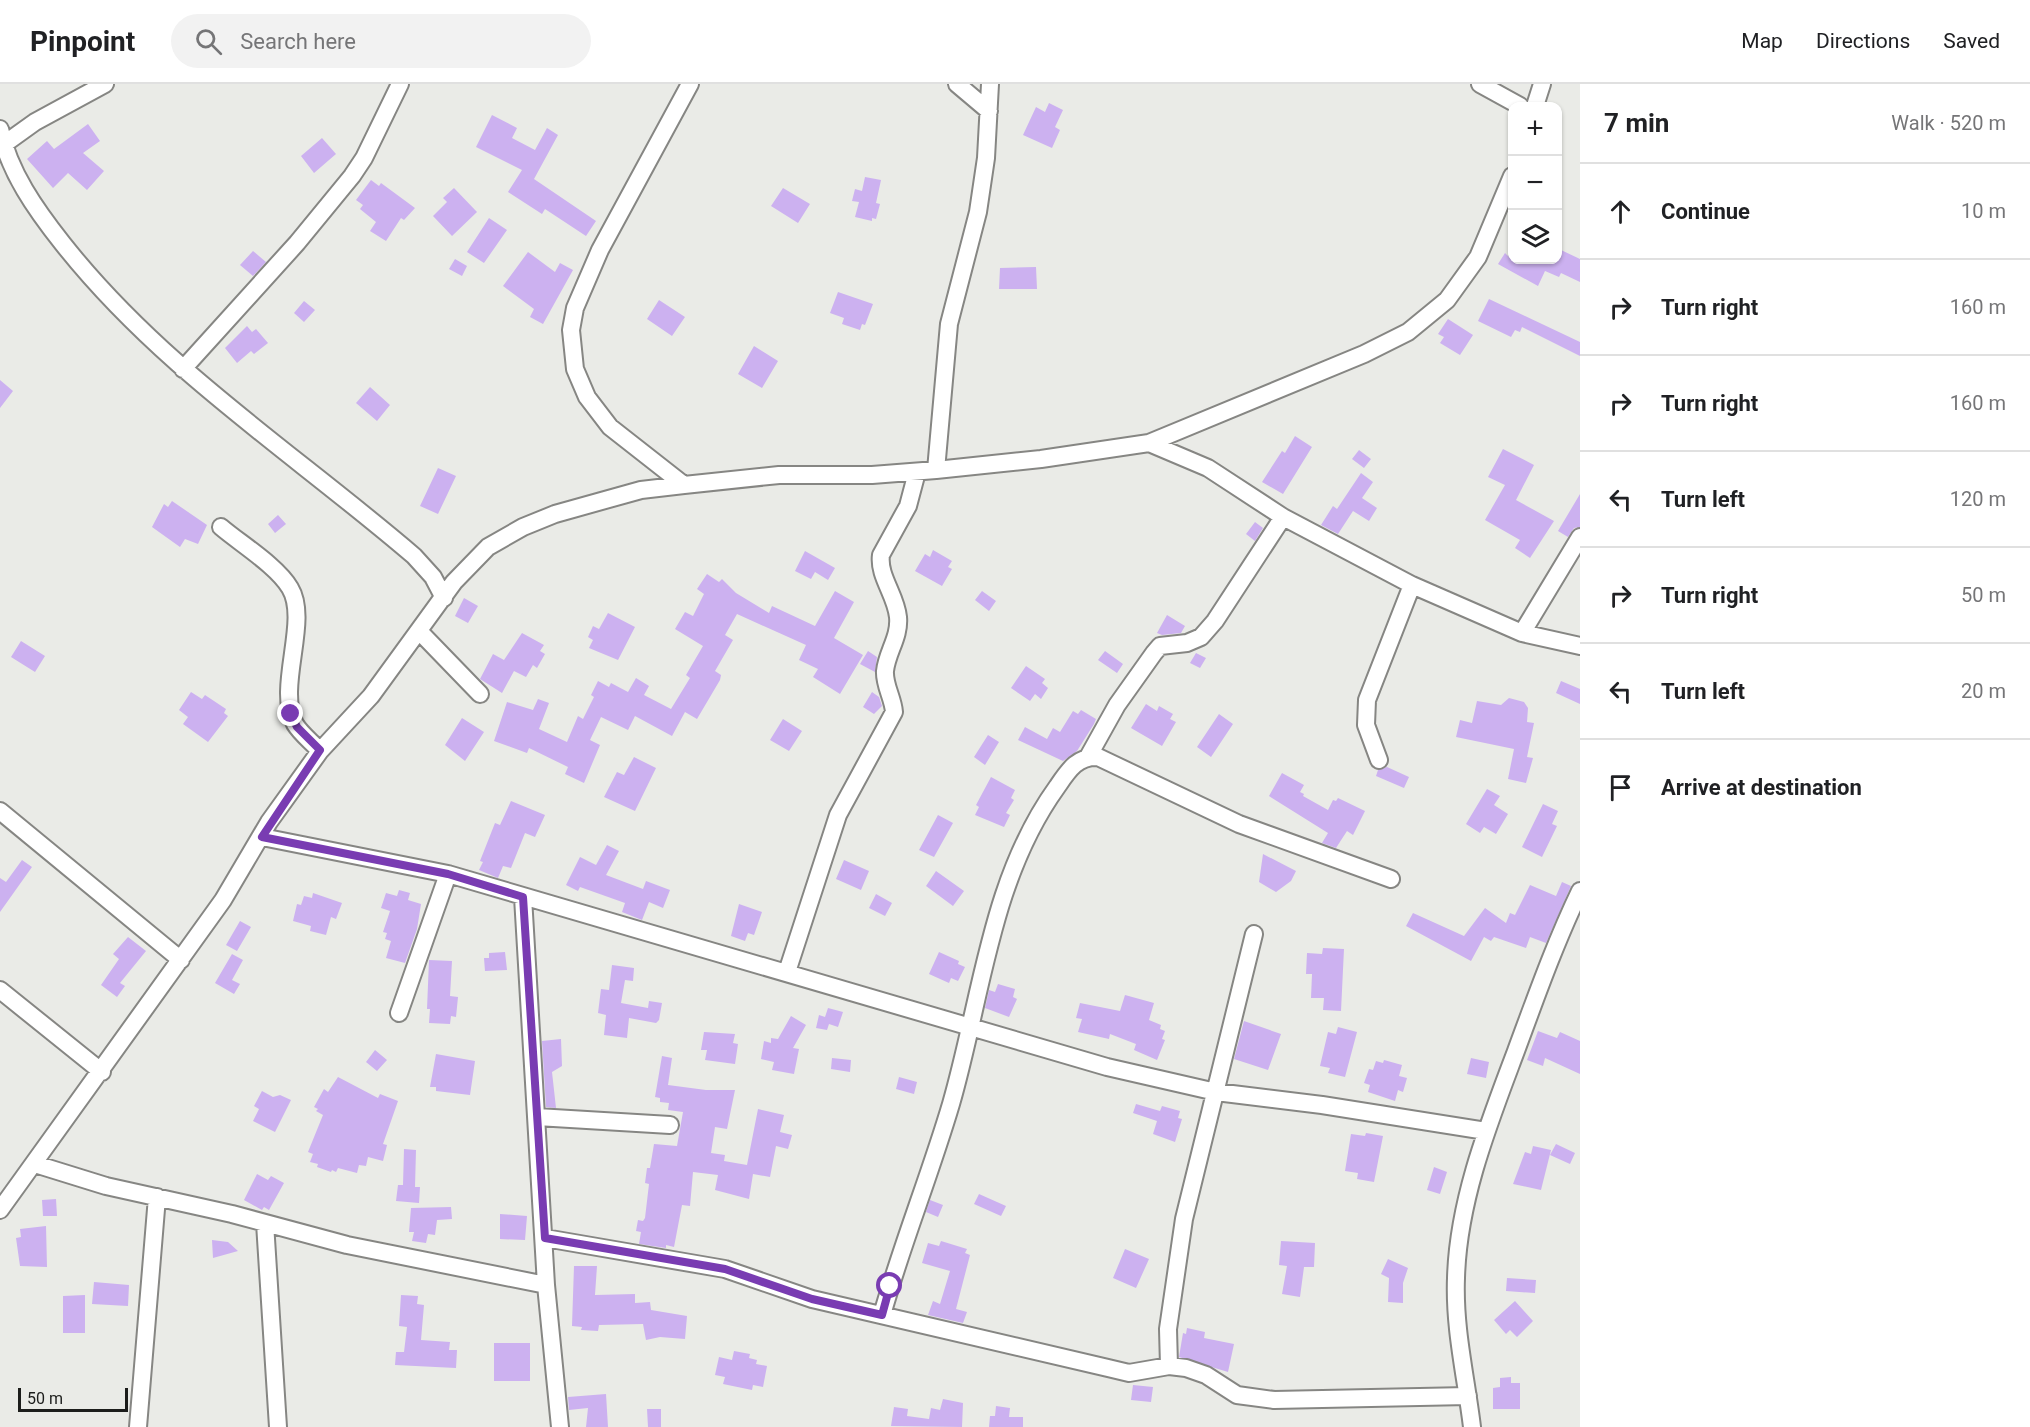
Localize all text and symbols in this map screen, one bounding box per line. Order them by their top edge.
search box [171,14,591,68]
text: Pinpoint [30,25,135,58]
icon: search [192,25,225,58]
text: Search here [240,29,356,54]
text: Map [1741,29,1783,53]
text: Directions [1816,29,1910,53]
text: Saved [1943,29,2000,53]
map controls [1508,102,1562,264]
button: + [1508,102,1562,156]
text: 7 min [1604,108,1669,138]
text: Walk · 520 m [1891,111,2006,135]
button: − [1508,156,1562,210]
icon: ahead [1604,195,1637,228]
text: Continue [1661,199,1750,224]
text: 10 m [1961,199,2006,223]
button: layers [1508,210,1562,264]
icon: right [1604,291,1637,324]
text: Turn right [1661,295,1758,320]
text: 160 m [1950,295,2006,319]
icon: right [1604,387,1637,420]
text: Turn right [1661,391,1758,416]
text: 160 m [1950,391,2006,415]
icon: left [1604,483,1637,516]
text: Turn left [1661,487,1745,512]
text: 120 m [1950,487,2006,511]
icon: right [1604,579,1637,612]
text: Turn right [1661,583,1758,608]
text: 50 m [1961,583,2006,607]
icon: left [1604,675,1637,708]
text: Turn left [1661,679,1745,704]
text: 20 m [1961,679,2006,703]
route end [277,700,303,726]
icon: arrive [1604,771,1637,804]
text: Arrive at destination [1661,775,1862,800]
route start [876,1272,902,1298]
scale bar [18,1385,128,1412]
text: 50 m [27,1389,63,1408]

